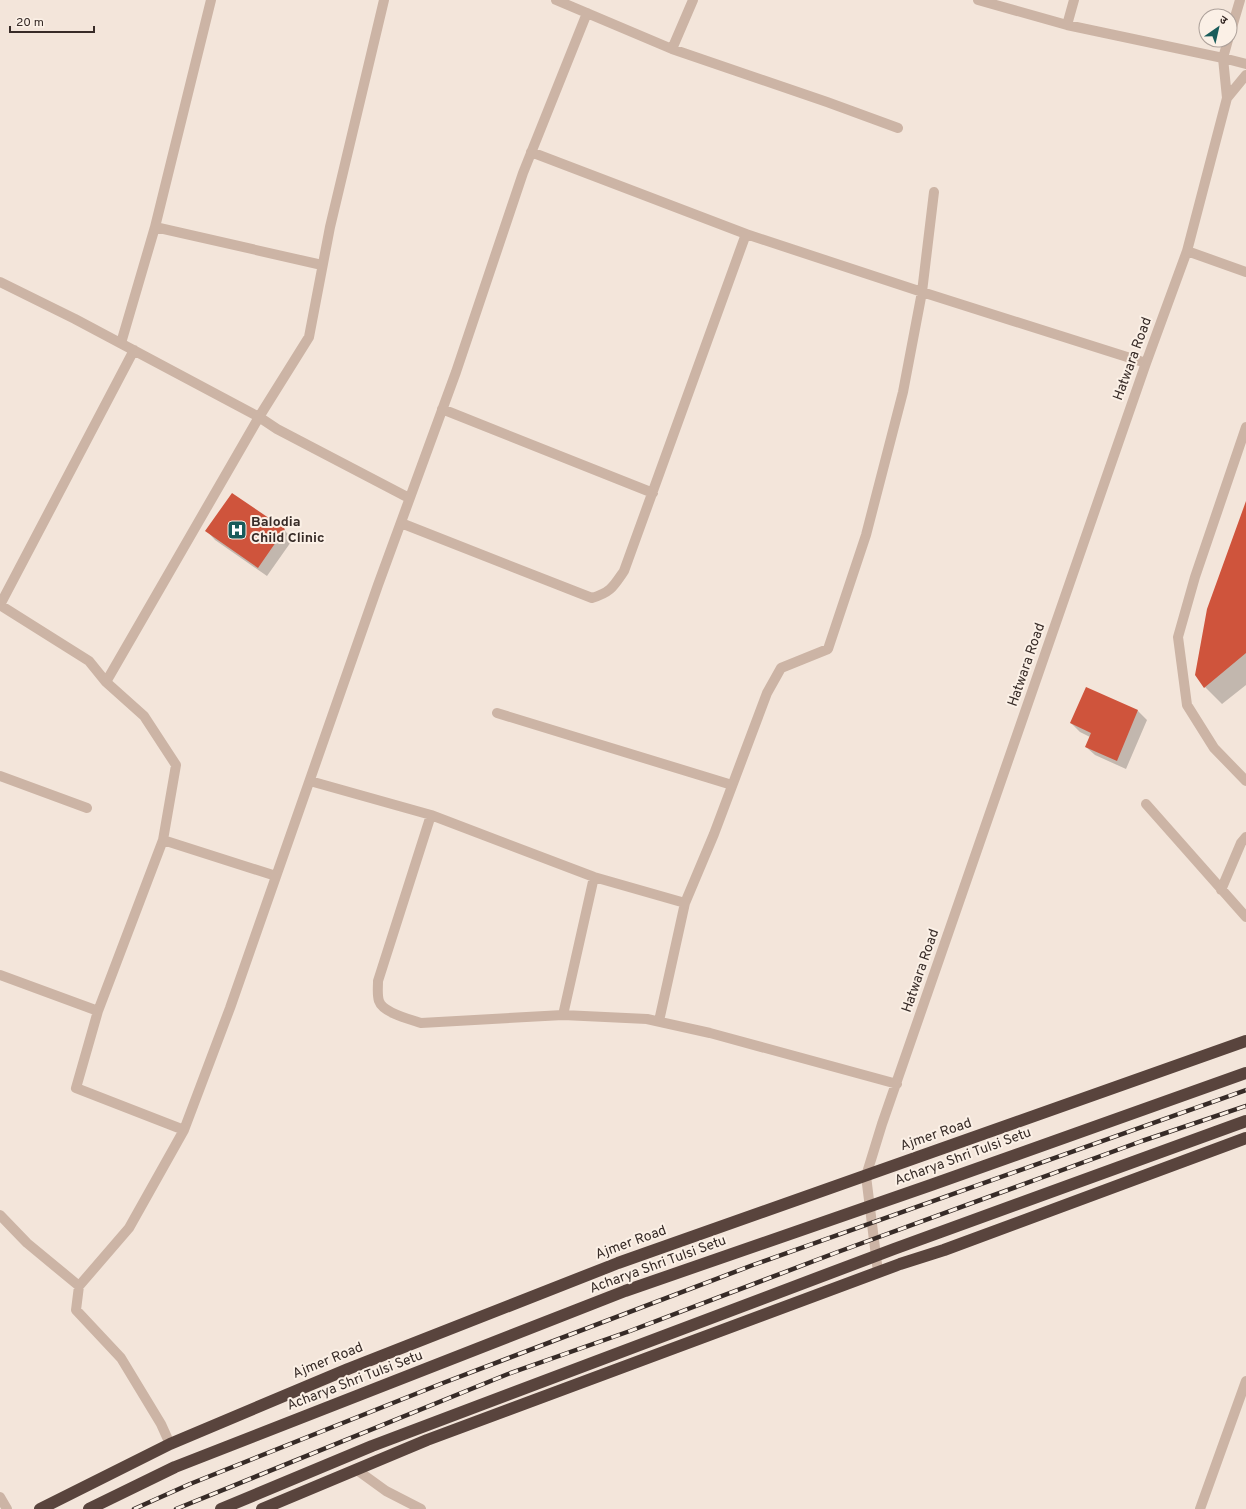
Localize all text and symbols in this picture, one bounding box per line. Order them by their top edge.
scale bar [10,8,94,34]
north arrow [1198,8,1238,48]
text: उ [1216,13,1230,28]
text: 20 m [16,15,44,31]
street label: Hatwara Road [1110,315,1156,403]
place label: Balodia Child Clinic [251,514,325,547]
hospital icon: Balodia Child Clinic [226,519,248,541]
street label: Hatwara Road [1005,621,1049,709]
street label: Hatwara Road [899,927,943,1015]
street label: Ajmer Road [898,1115,974,1155]
street label: Acharya Shri Tulsi Setu [892,1124,1034,1190]
street label: Ajmer Road [593,1222,669,1264]
street label: Acharya Shri Tulsi Setu [587,1232,729,1298]
street label: Ajmer Road [290,1339,366,1383]
street label: Acharya Shri Tulsi Setu [285,1347,425,1415]

